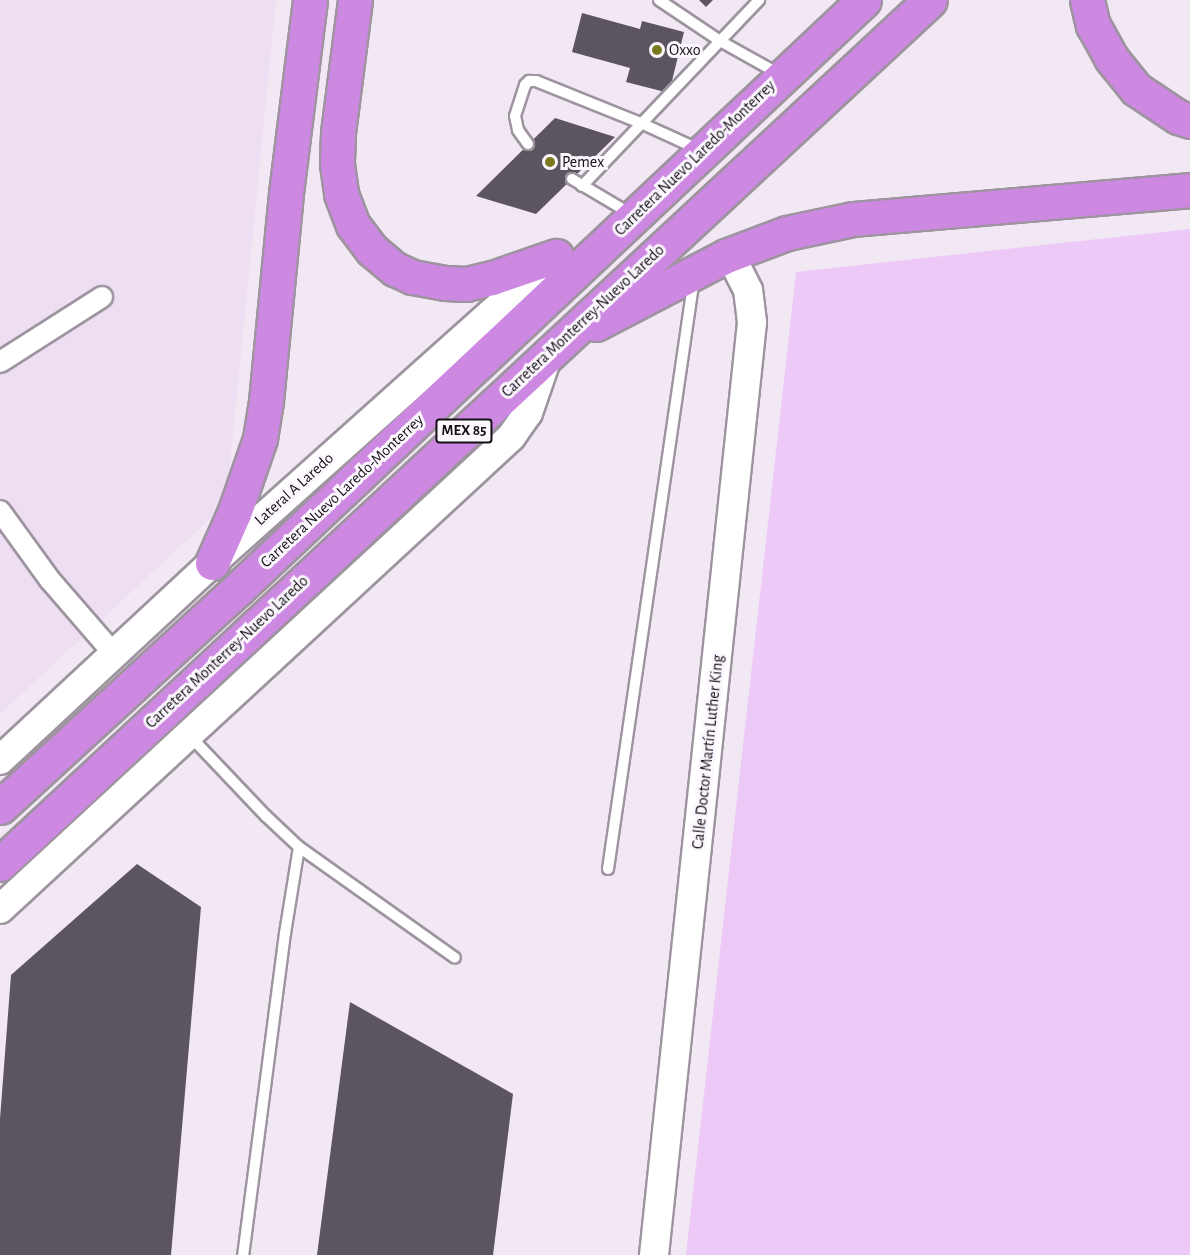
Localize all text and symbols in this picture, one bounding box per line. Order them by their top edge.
place label: Oxxo [669,40,701,60]
marker: Oxxo [650,43,664,57]
street label: Carretera Nuevo Laredo-Monterrey [611,76,779,240]
place label: Pemex [562,152,604,172]
marker: Pemex [543,155,557,169]
street label: Carretera Monterrey-Nuevo Laredo [498,241,668,401]
street label: Carretera Nuevo Laredo-Monterrey [257,410,427,572]
road number: MEX 85 [434,419,494,443]
street label: Lateral A Laredo [251,448,337,530]
street label: Carretera Monterrey-Nuevo Laredo [142,572,312,732]
street label: Calle Doctor Martín Luther King [688,654,728,850]

